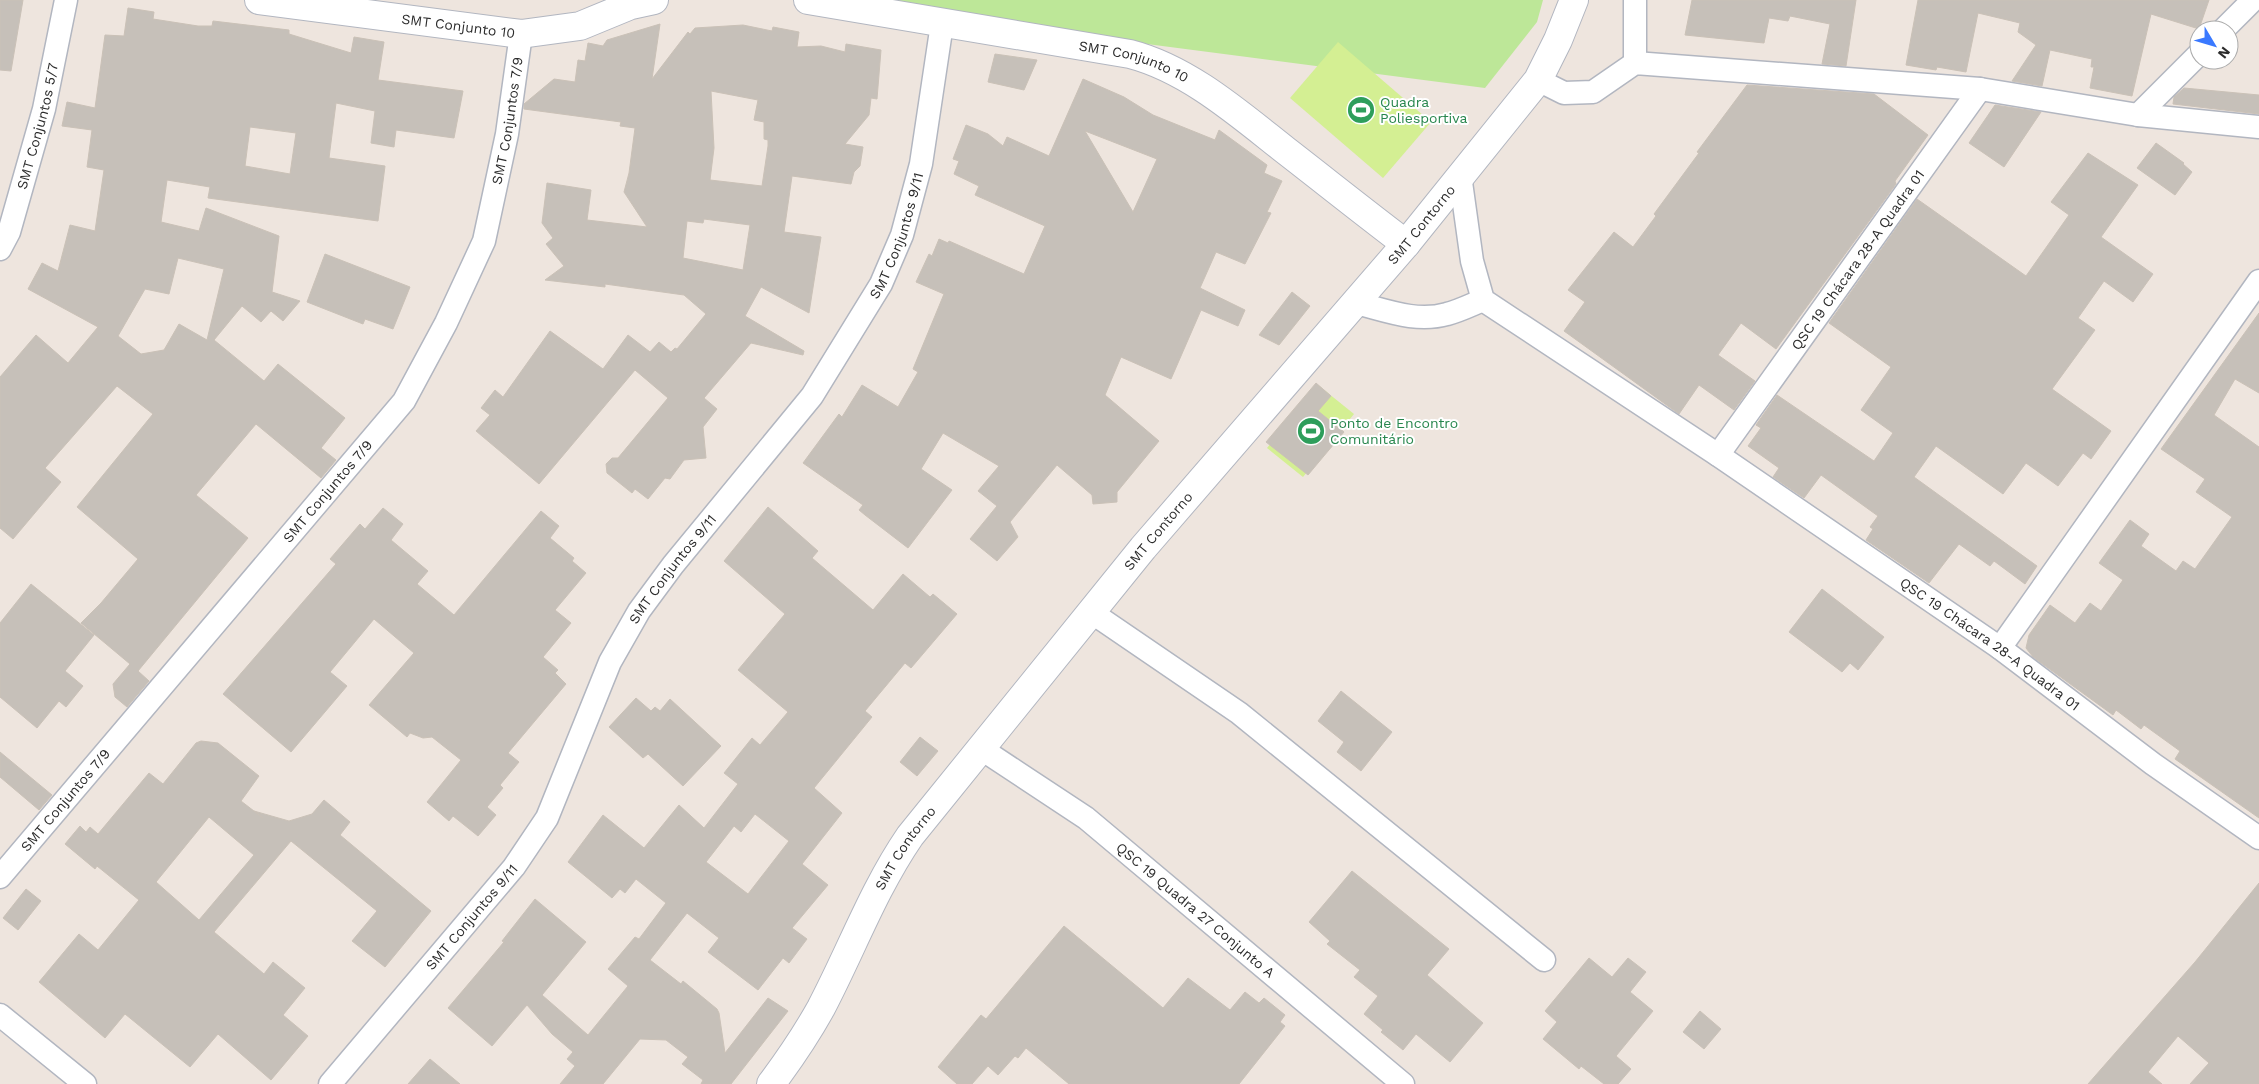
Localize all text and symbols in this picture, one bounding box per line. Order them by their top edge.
street label: SMT Conjunto 10 [401,11,516,41]
north arrow [2189,20,2239,70]
street label: SMT Conjunto 10 [1078,38,1191,85]
text: N [2215,44,2234,62]
street label: SMT Conjuntos 7/9 [488,56,526,186]
street label: SMT Conjuntos 5/7 [14,61,61,191]
place label: Quadra Poliesportiva [1380,94,1467,126]
sports icon: Quadra Poliesportiva [1346,95,1376,125]
street label: QSC 19 Chácara 28-A Quadra 01 [1788,167,1927,353]
street label: SMT Conjuntos 9/11 [866,171,926,302]
street label: SMT Contorno [1384,182,1458,267]
place label: Ponto de Encontro Comunitário [1330,415,1458,447]
sports icon: Ponto de Encontro Comunitário [1296,416,1326,446]
street label: SMT Conjuntos 7/9 [280,437,375,546]
street label: SMT Contorno [1120,489,1196,573]
street label: SMT Conjuntos 9/11 [626,511,719,626]
street label: QSC 19 Chácara 28-A Quadra 01 [1897,574,2083,714]
street label: SMT Conjuntos 7/9 [17,746,113,854]
street label: SMT Contorno [872,803,939,893]
street label: QSC 19 Quadra 27 Conjunto A [1113,839,1278,981]
street label: SMT Conjuntos 9/11 [422,861,521,973]

